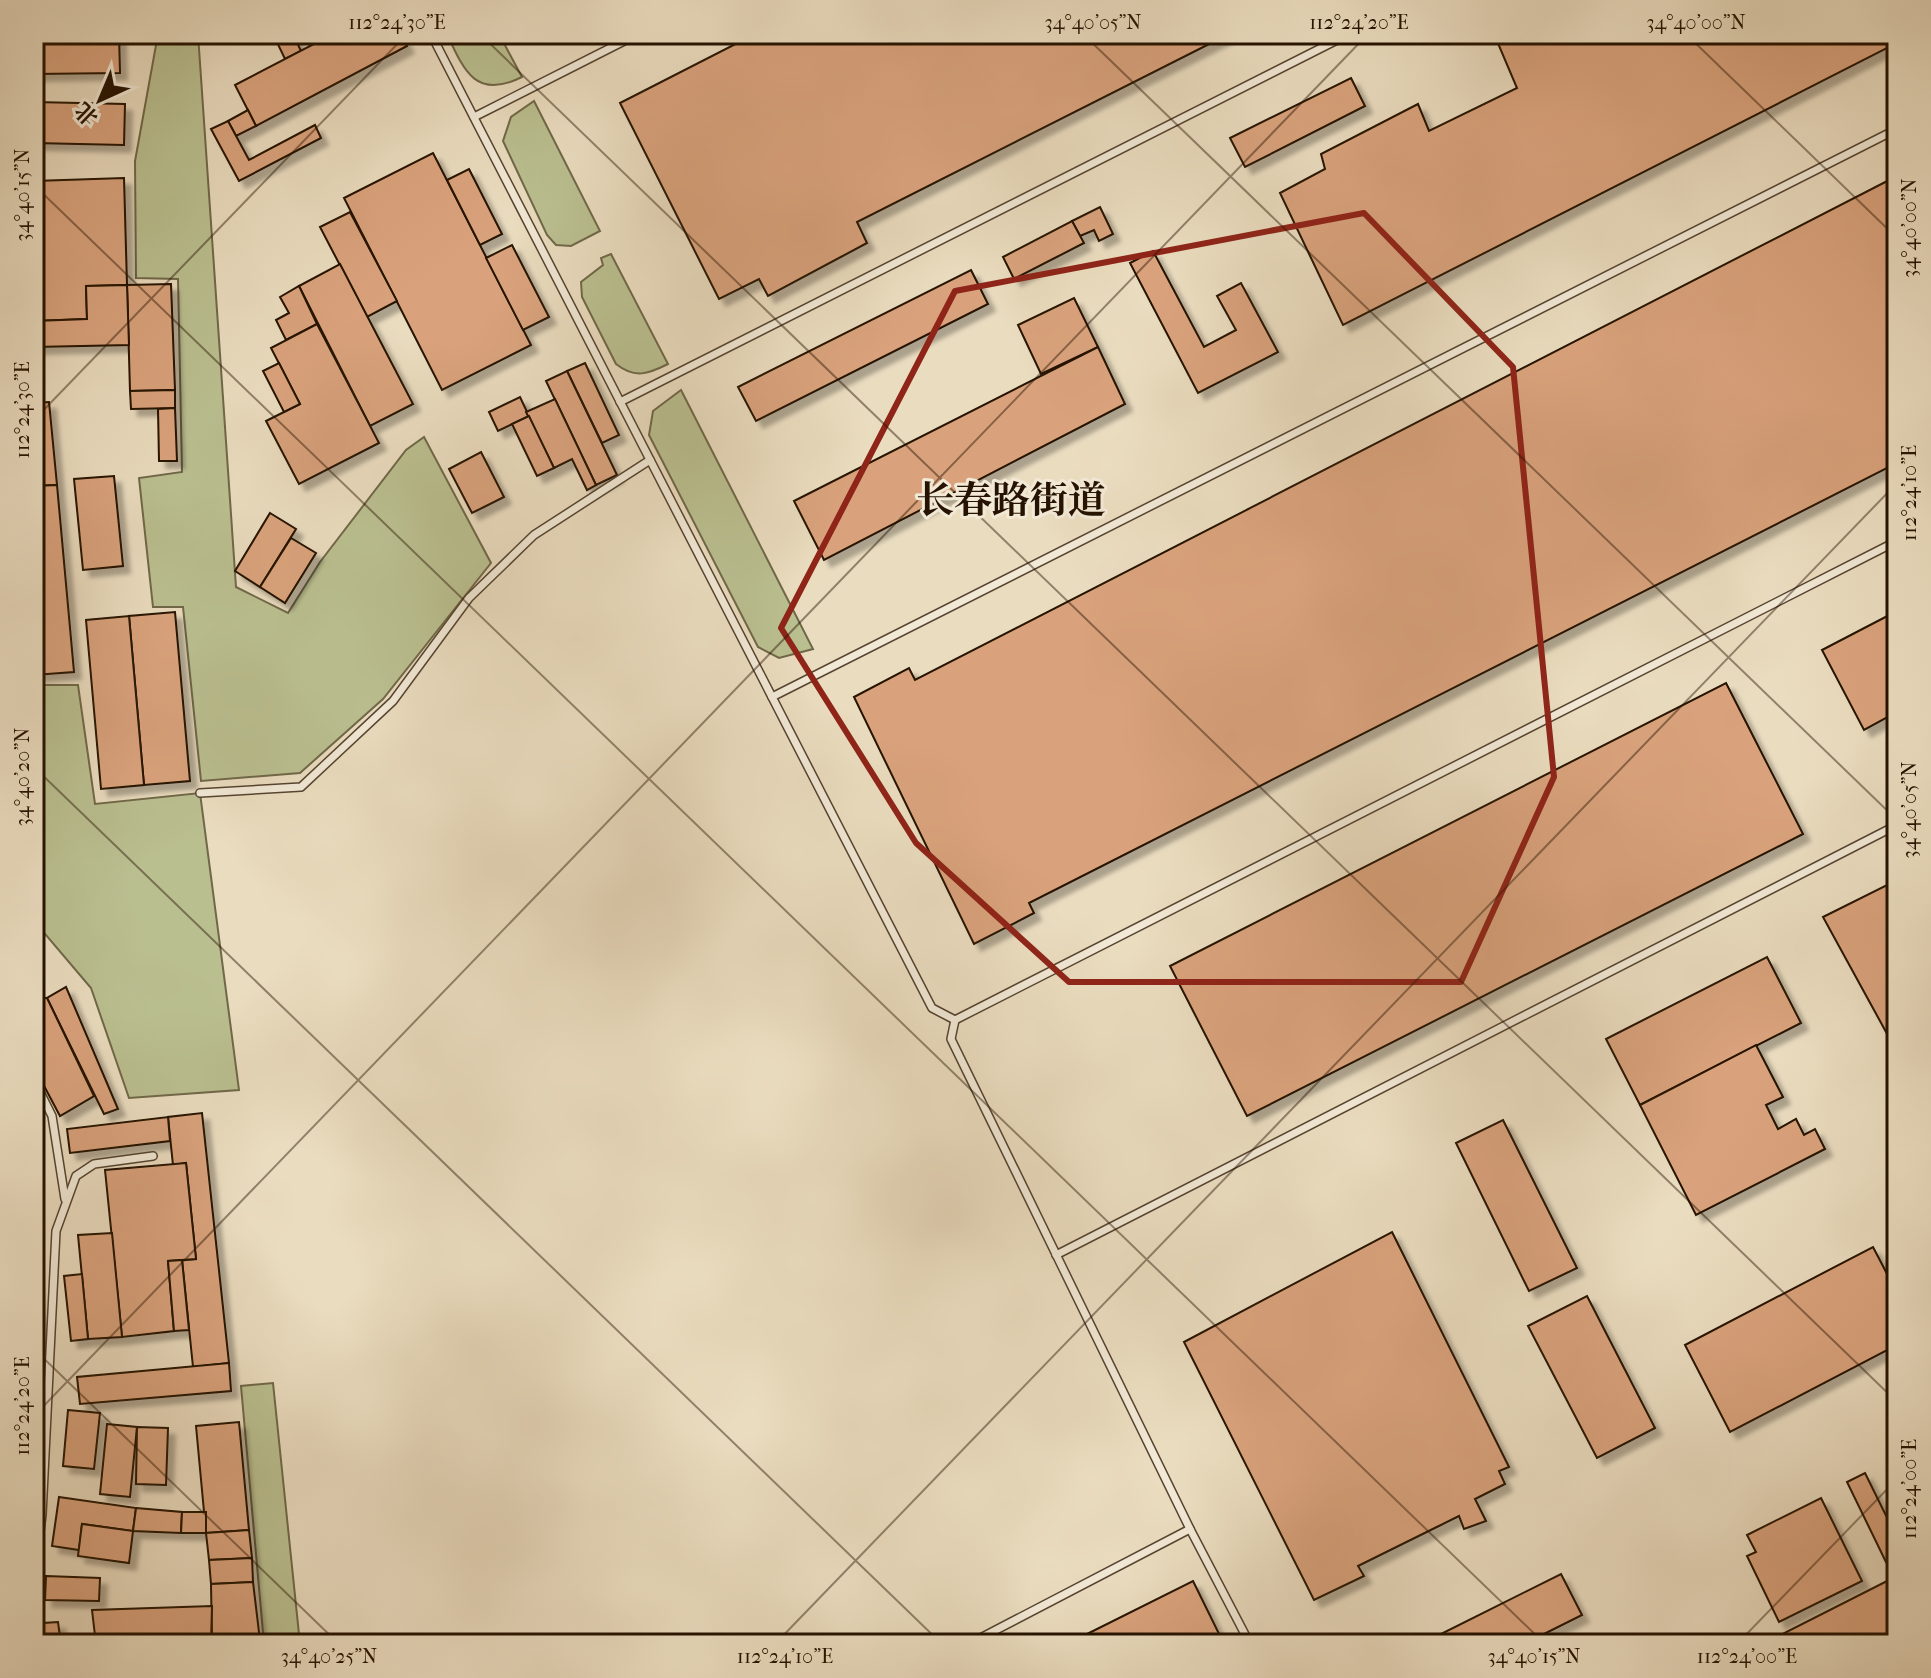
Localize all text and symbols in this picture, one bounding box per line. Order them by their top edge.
text: 112°24'30"E [348,11,446,34]
text: 34°40'05"N [1044,11,1142,34]
text: 112°24'20"E [1309,11,1409,34]
text: 34°40'00"N [1646,11,1746,34]
north arrow [60,60,140,140]
text: 北 [70,97,104,131]
text: 34°40'15"N [11,148,34,242]
text: 34°40'00"N [1898,178,1921,278]
text: 112°24'30"E [11,361,34,459]
text: 112°24'10"E [1898,445,1921,541]
district label: 长春路街道 [916,478,1106,523]
text: 34°40'20"N [11,728,34,826]
text: 34°40'05"N [1898,761,1921,859]
text: 112°24'20"E [11,1356,34,1456]
text: 112°24'00"E [1898,1439,1921,1539]
text: 34°40'25"N [281,1645,377,1668]
text: 112°24'10"E [737,1645,833,1668]
text: 34°40'15"N [1487,1645,1581,1668]
text: 112°24'00"E [1697,1645,1797,1668]

